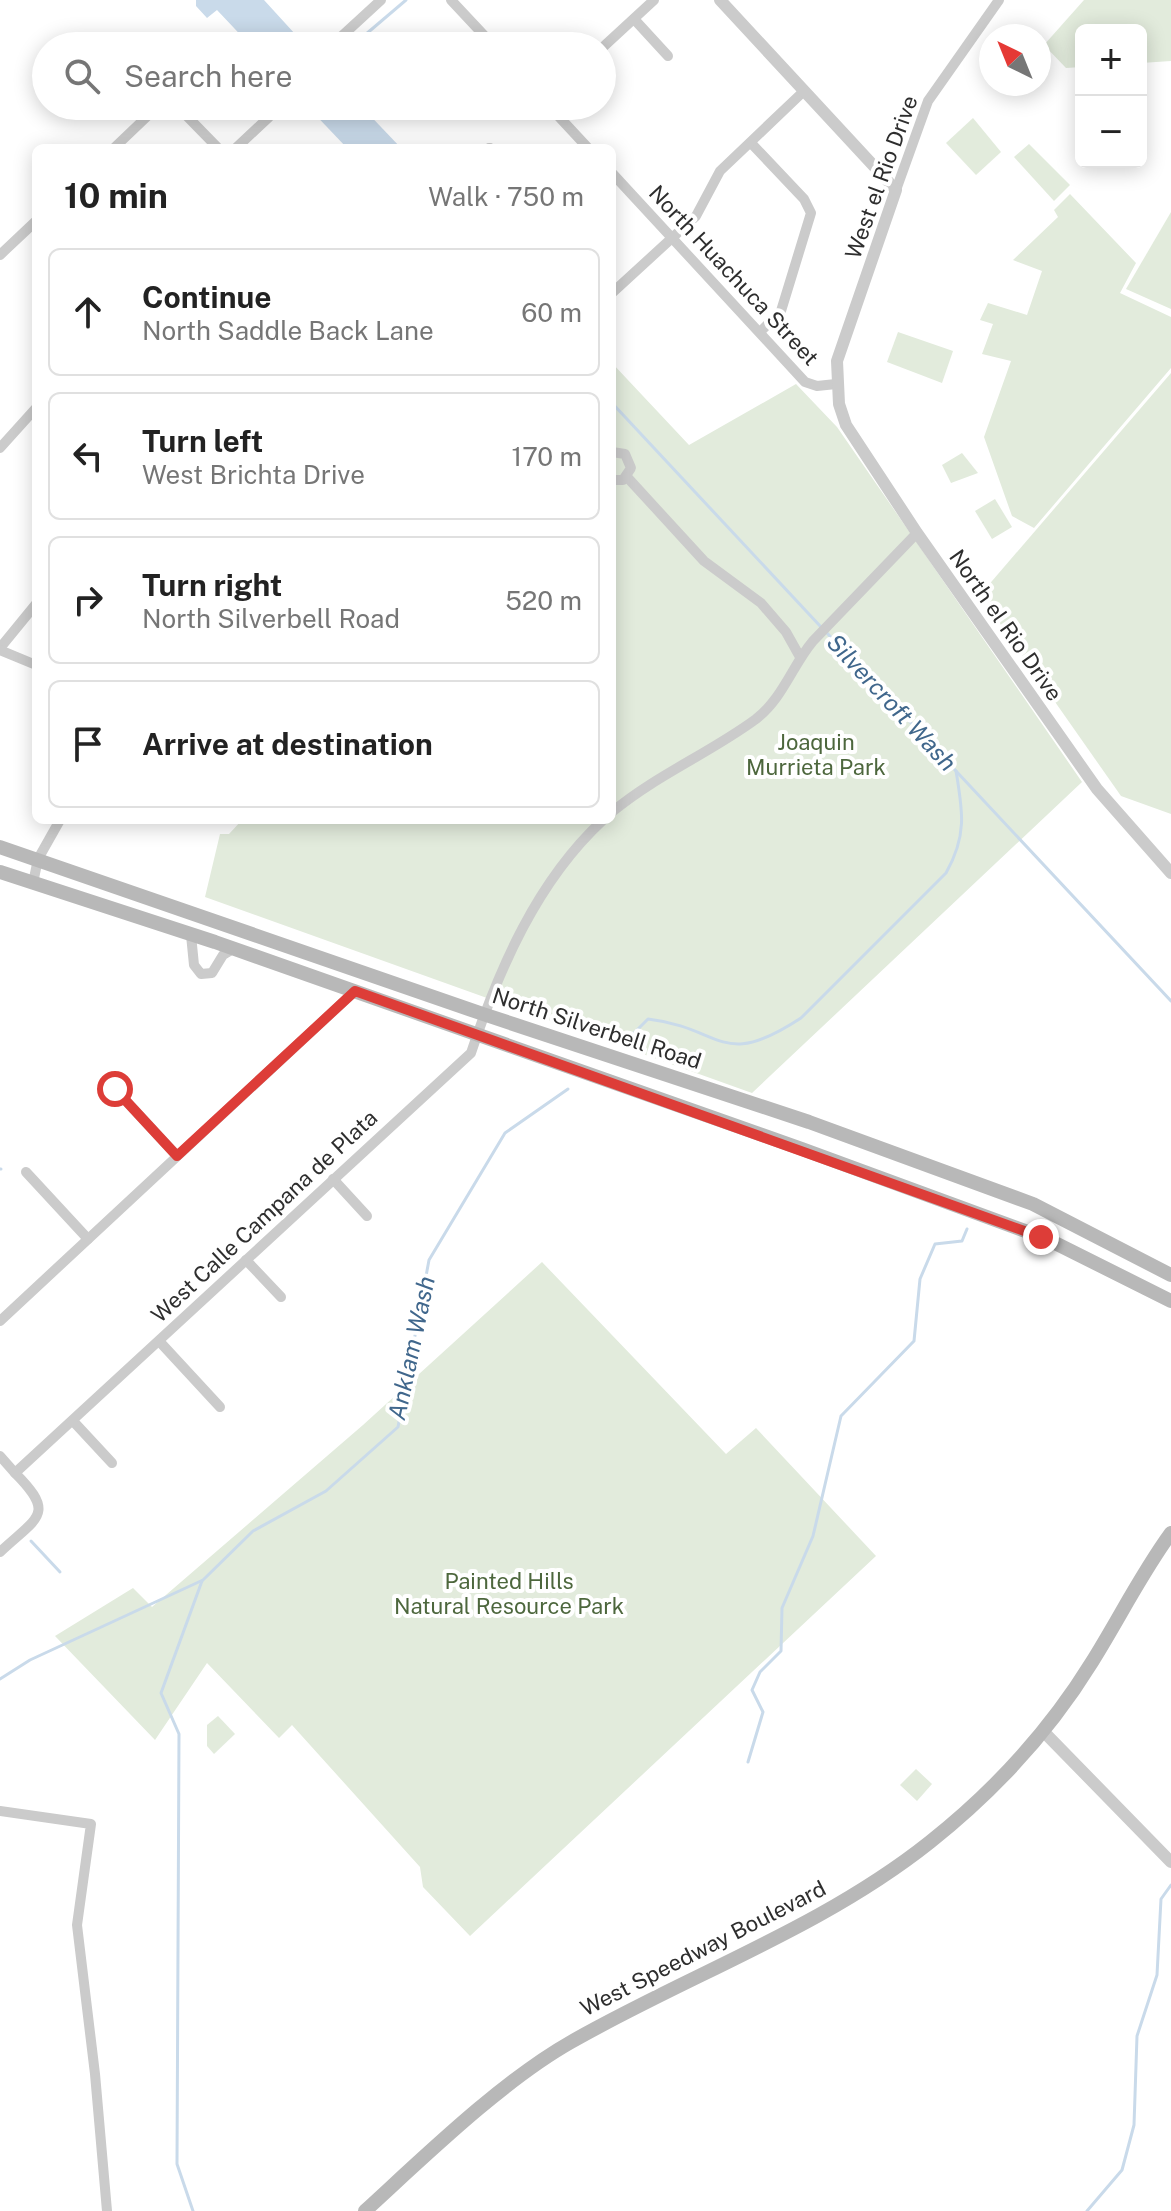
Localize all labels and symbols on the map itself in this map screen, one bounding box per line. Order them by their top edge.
north arrow [979,24,1051,96]
street label: West el Rio Drive [839,92,923,262]
street label: North Huachuca Street [644,180,824,370]
street label: North el Rio Drive [944,544,1068,706]
water label: Silvercroft Wash [821,628,963,776]
park label: Joaquin Murrieta Park [746,729,886,780]
street label: North Silverbell Road [489,982,705,1074]
route start [97,1071,133,1107]
street label: West Calle Campana de Plata [146,1104,382,1328]
route end [1023,1219,1059,1255]
water label: Anklam Wash [382,1274,440,1422]
park label: Painted Hills Natural Resource Park [394,1568,624,1619]
street label: West Speedway Boulevard [576,1875,830,2021]

